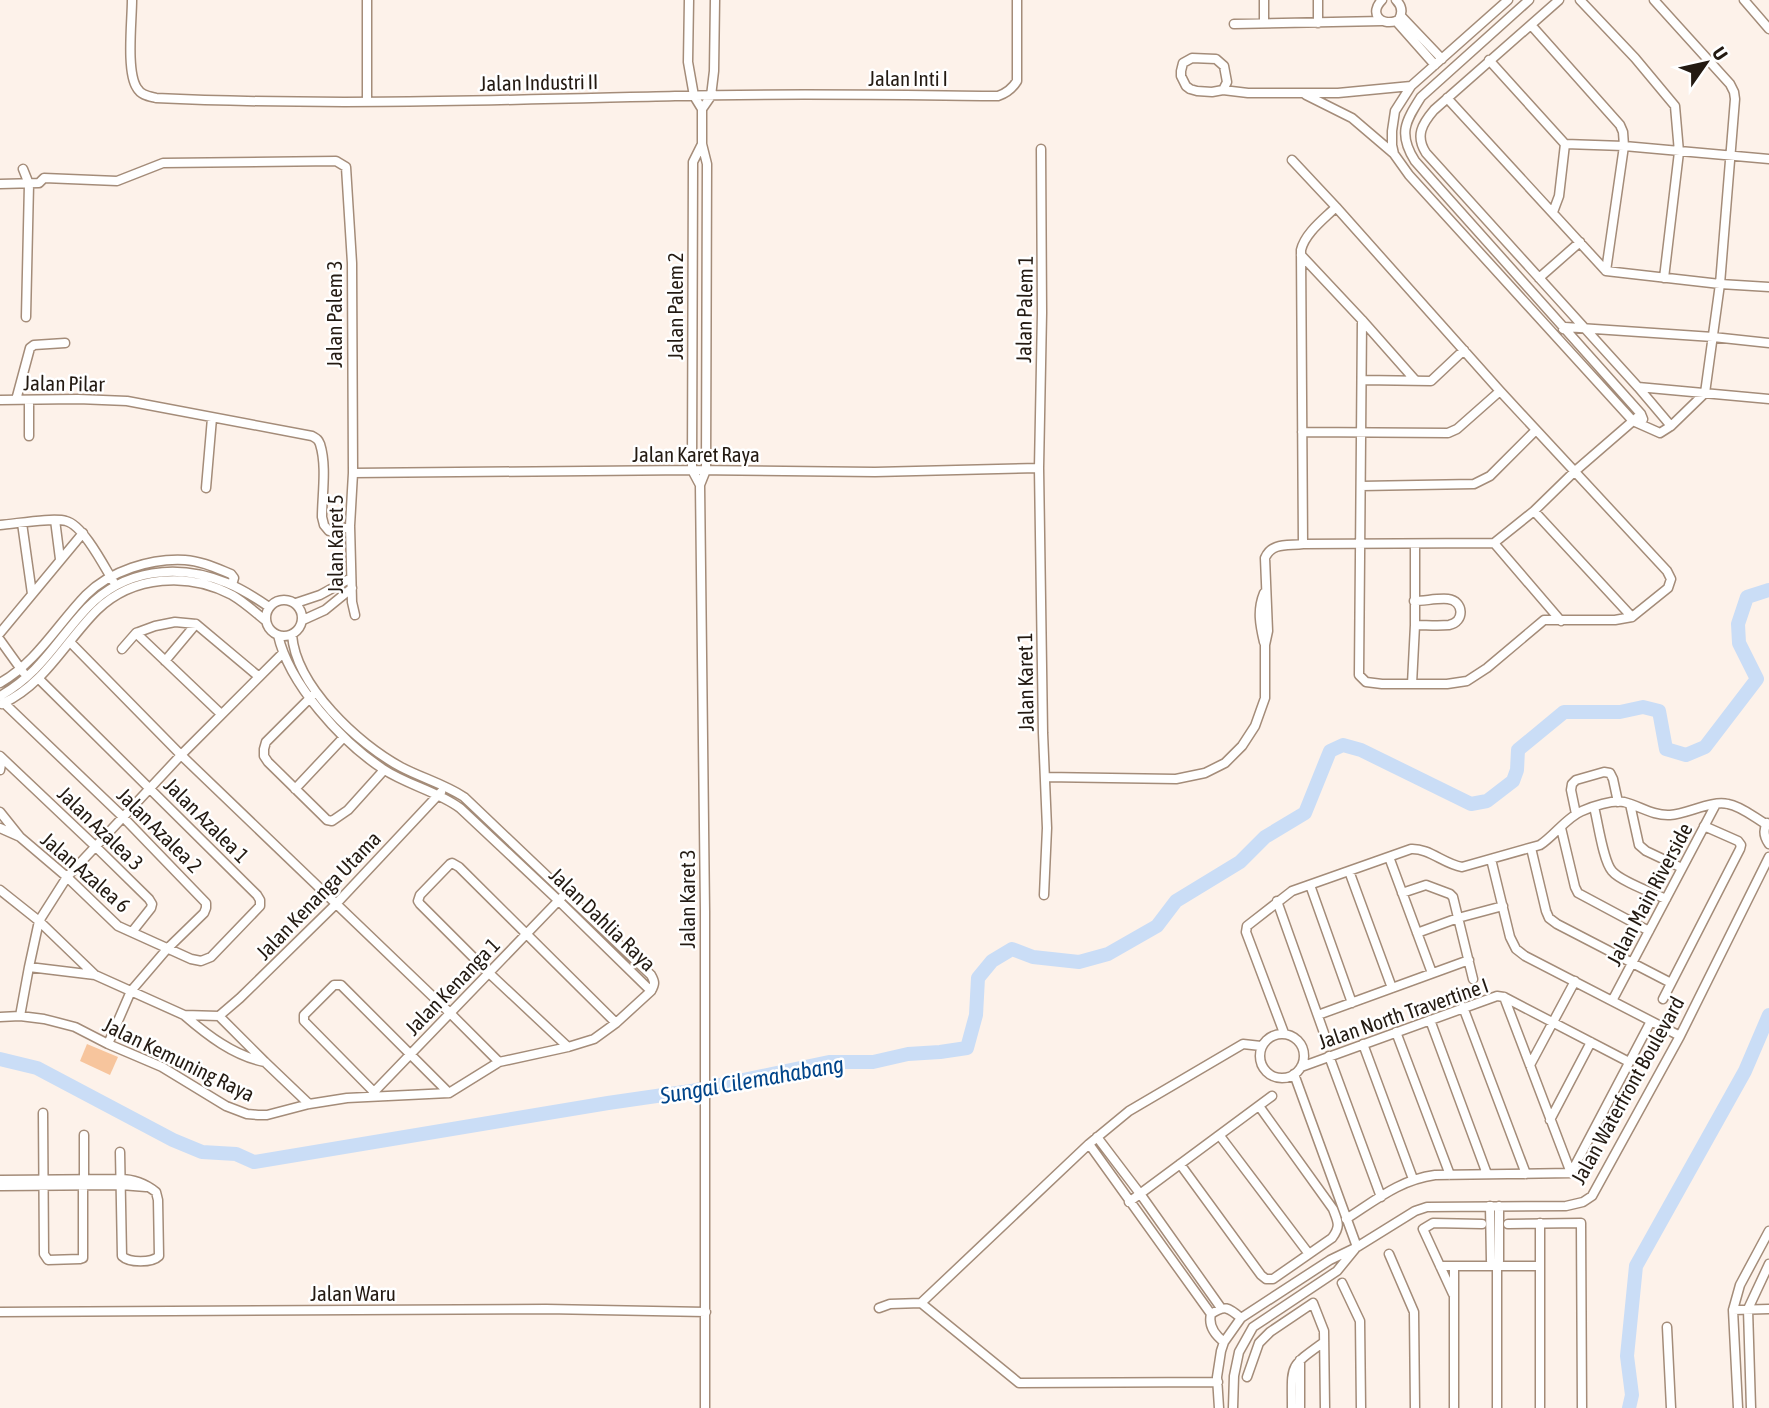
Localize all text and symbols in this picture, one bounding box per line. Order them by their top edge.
north arrow [1671,28,1741,98]
text: U [1708,43,1732,64]
street label: Jalan Inti I [868,66,948,90]
street label: Jalan Industri II [480,69,598,95]
street label: Jalan Palem 2 [663,252,687,360]
street label: Jalan Palem 1 [1011,255,1037,363]
street label: Jalan Palem 3 [322,260,346,368]
street label: Jalan Pilar [23,370,106,396]
street label: Jalan Karet Raya [632,442,760,466]
street label: Jalan Karet 5 [323,494,347,594]
street label: Jalan Karet 1 [1012,632,1038,732]
street label: Jalan Azalea 1 [160,773,254,867]
street label: Jalan Azalea 3 [53,781,149,875]
street label: Jalan Azalea 2 [113,783,207,877]
street label: Jalan Main Riverside [1601,819,1697,969]
street label: Jalan Kenanga Utama [251,826,385,964]
street label: Jalan Azalea 6 [37,827,135,917]
street label: Jalan Karet 3 [675,849,699,949]
street label: Jalan Dahlia Raya [545,862,661,976]
street label: Jalan Kenanga 1 [400,933,504,1039]
street label: Jalan North Travertine I [1315,973,1491,1053]
street label: Jalan Waterfront Boulevard [1565,992,1689,1188]
street label: Jalan Kemuning Raya [100,1012,258,1106]
water label: Sungai Cilemahabang [657,1051,846,1109]
street label: Jalan Waru [310,1281,396,1305]

